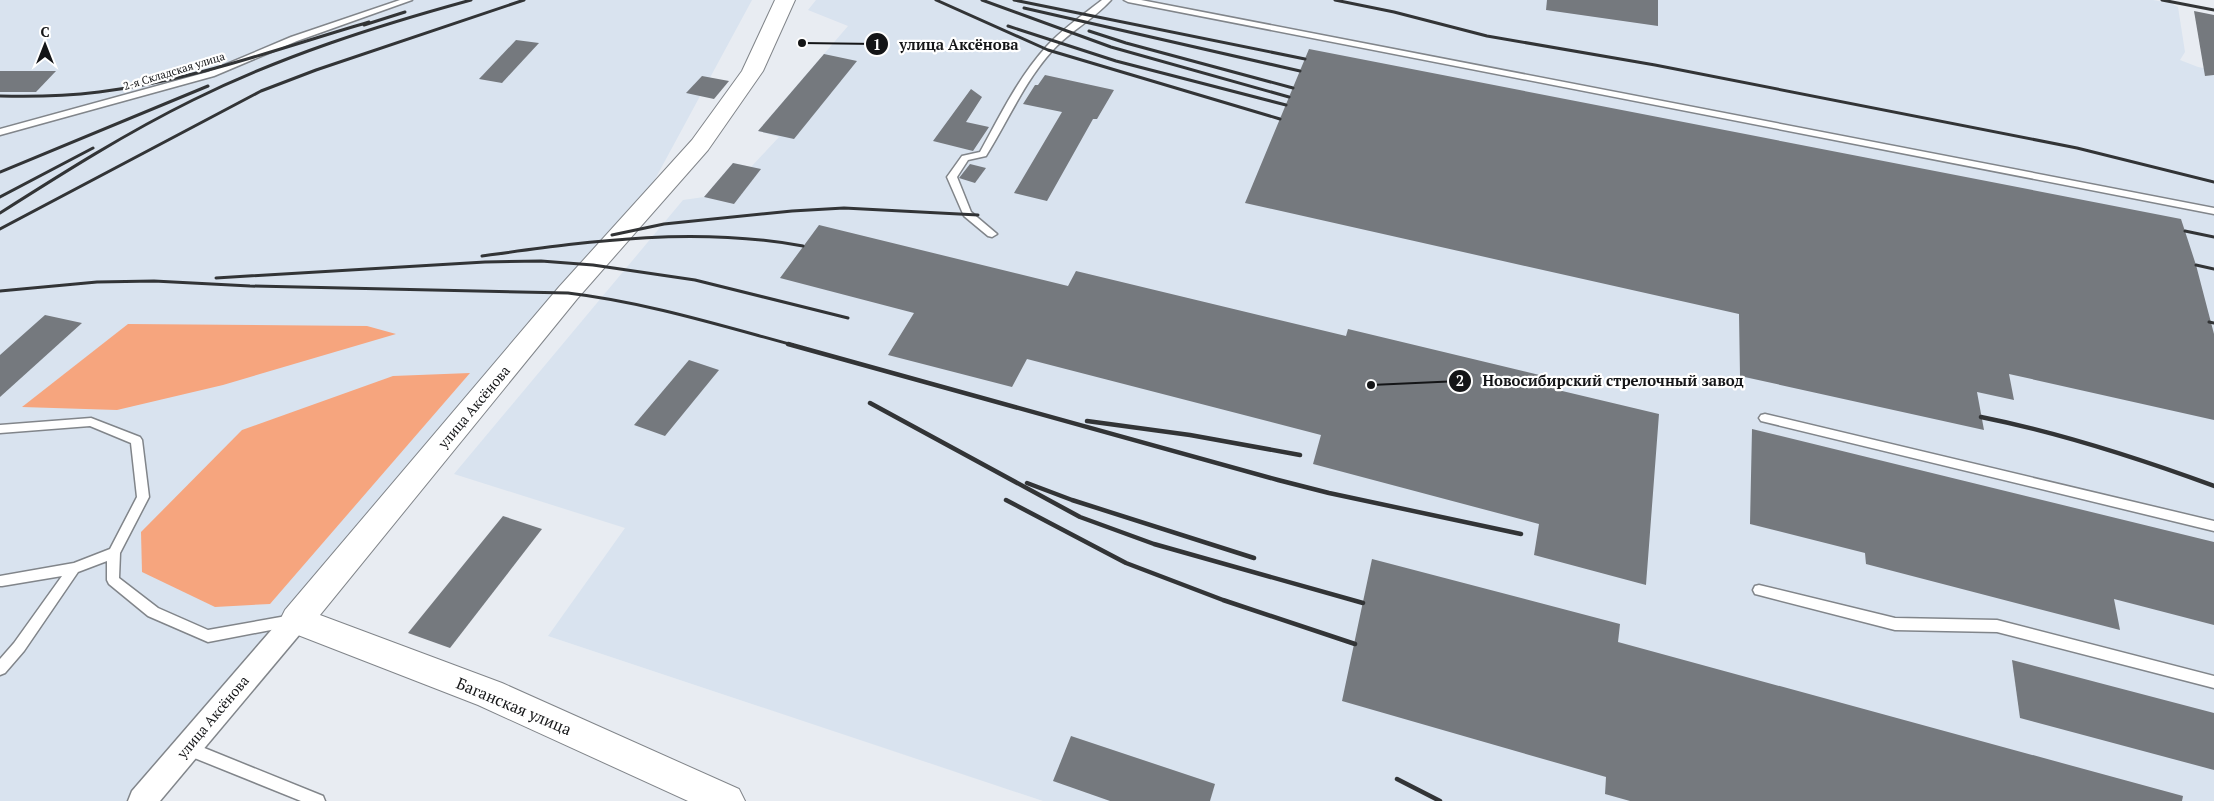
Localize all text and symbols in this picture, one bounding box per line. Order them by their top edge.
north arrow [20,20,70,70]
text: С [40,22,50,41]
callout: улица Аксёнова [865,29,1029,59]
text: 1 [873,34,881,54]
text: улица Аксёнова [898,34,1019,54]
street label: 2-я Складская улица [122,49,227,93]
street label: улица Аксёнова [433,361,514,453]
callout: Новосибирский стрелочный завод [1447,366,1753,396]
text: 2 [1456,370,1464,390]
text: Новосибирский стрелочный завод [1483,370,1743,390]
street label: улица Аксёнова [172,671,253,763]
street label: Баганская улица [453,672,575,740]

